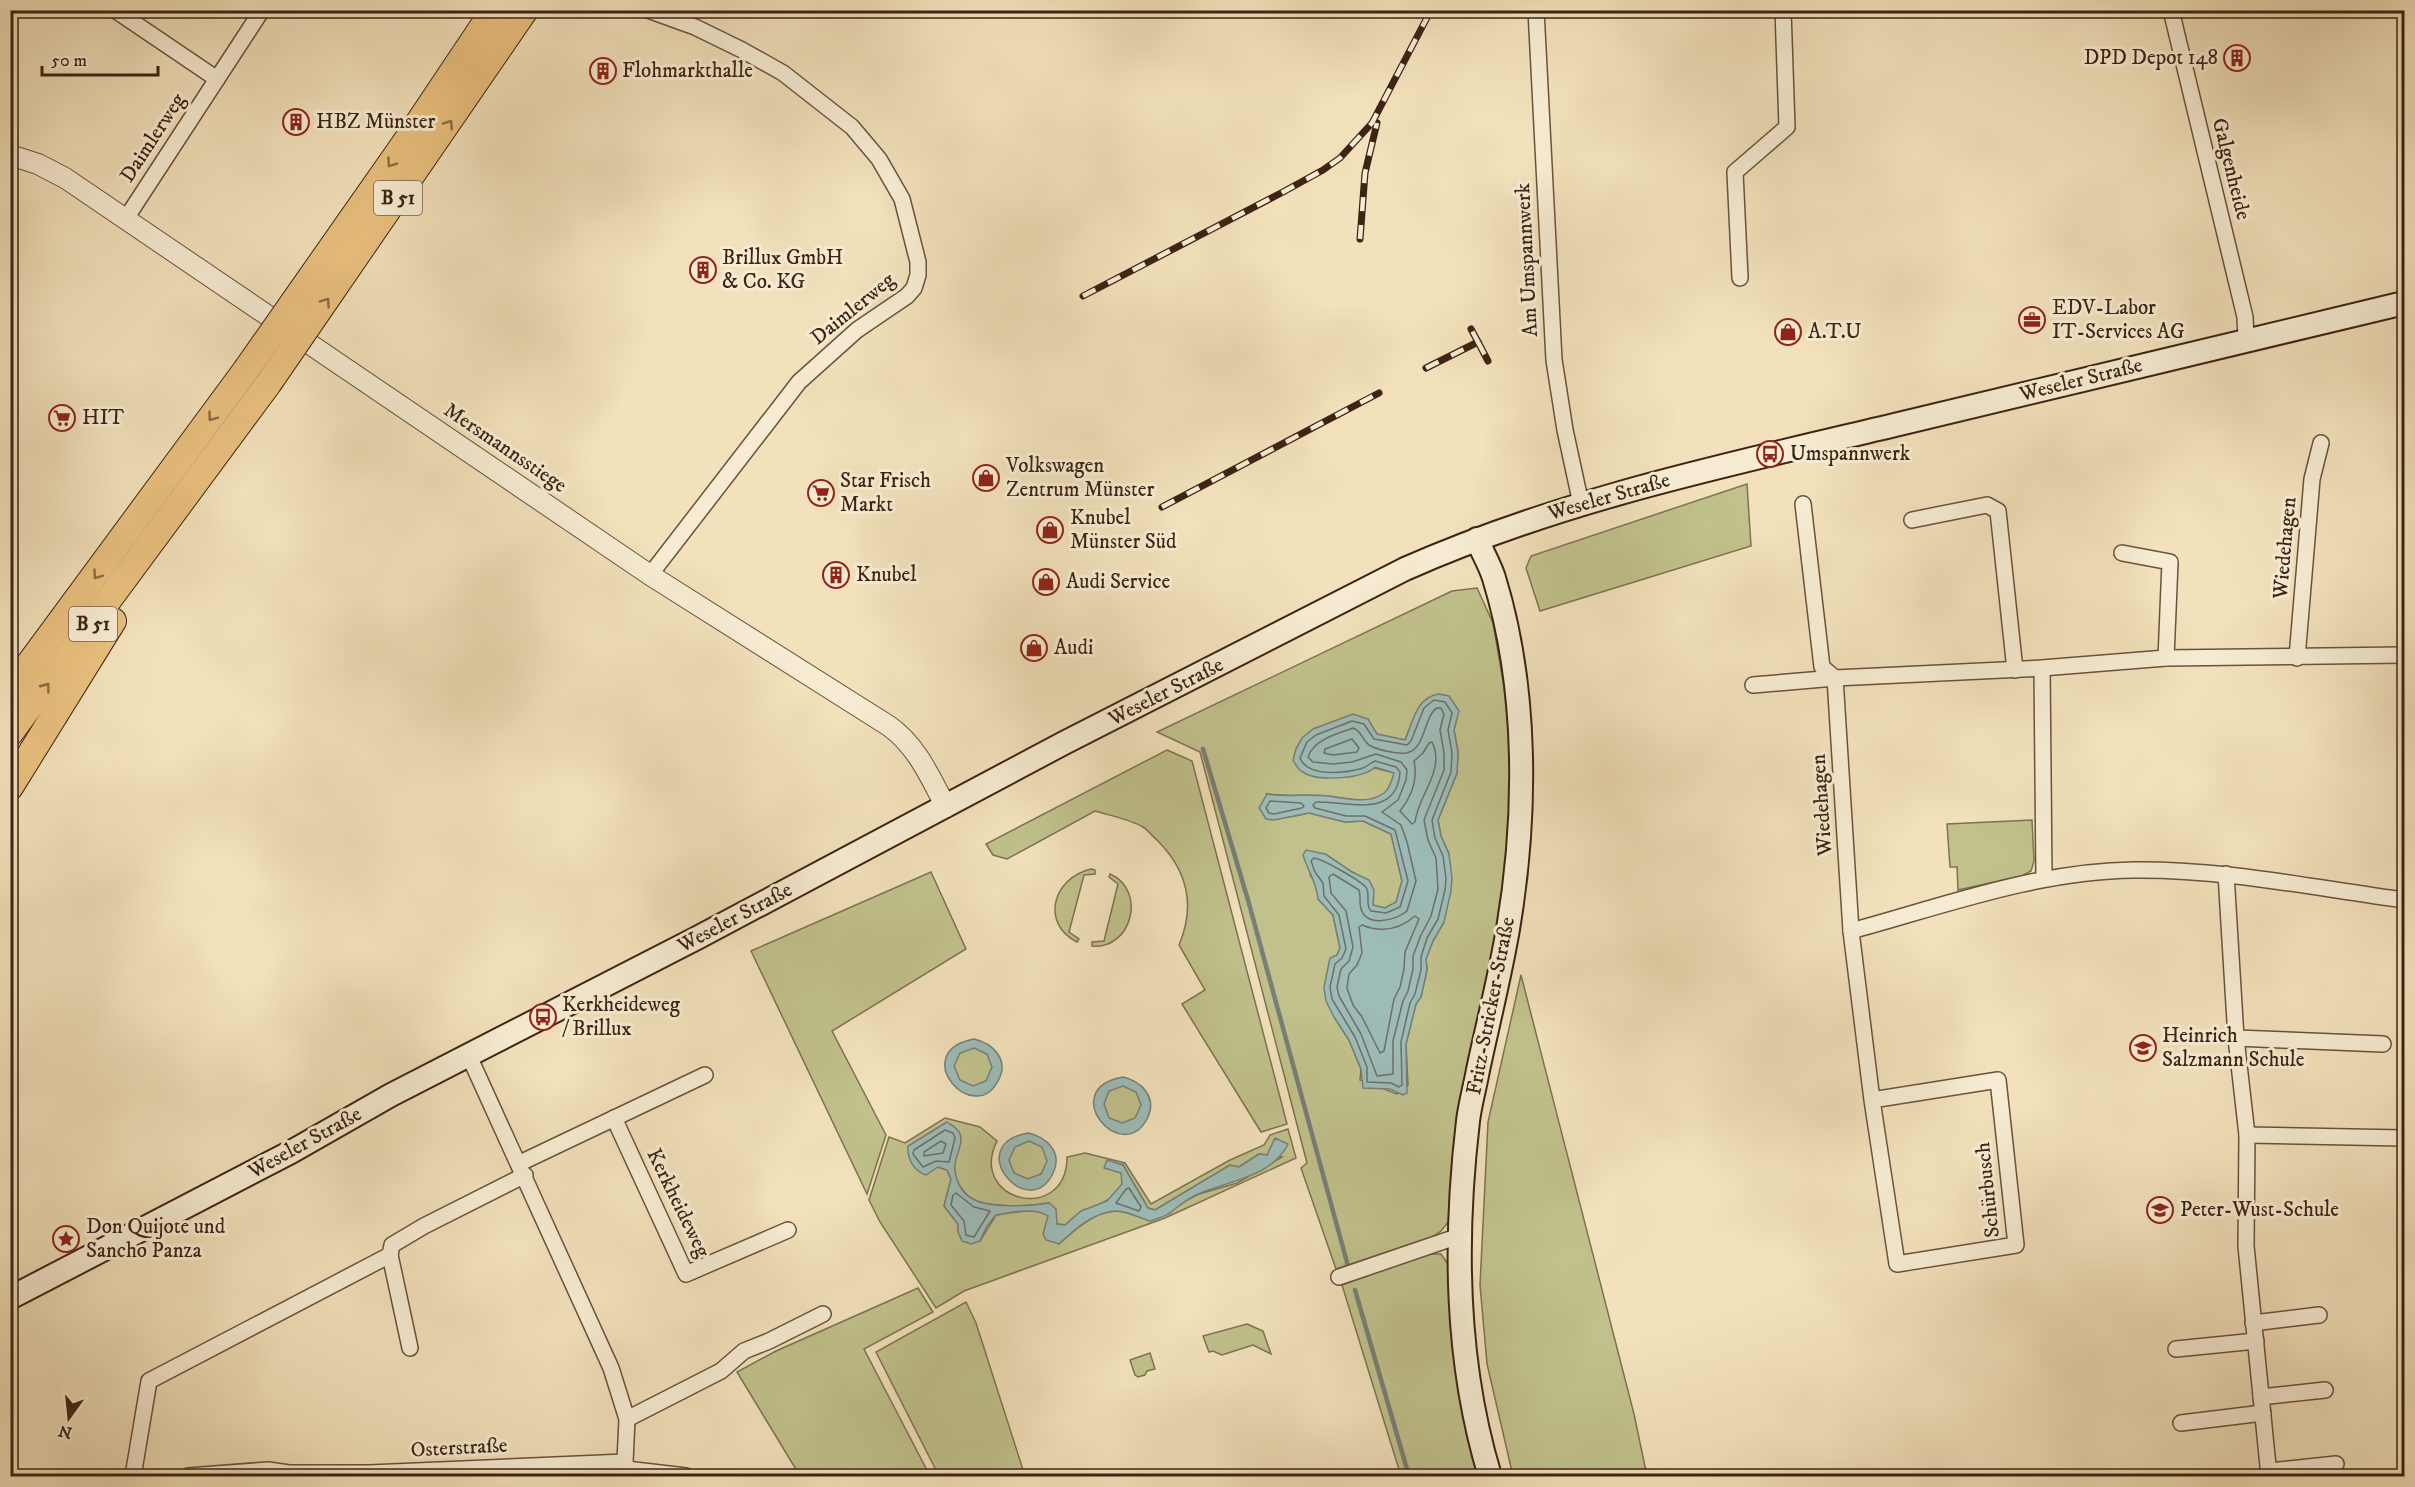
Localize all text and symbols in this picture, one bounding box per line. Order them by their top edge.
scale bar [42,39,158,77]
building icon: DPD Depot 148 [2222,43,2252,73]
place label: DPD Depot 148 [2084,45,2218,71]
text: 50 m [51,50,87,72]
building icon: Flohmarkthalle [588,56,618,86]
place label: Flohmarkthalle [622,58,753,84]
street label: Daimlerweg [115,88,192,187]
building icon: HBZ Münster [281,107,311,137]
place label: HBZ Münster [316,109,435,135]
street label: Galgenheide [2206,115,2256,223]
one-way arrow [442,120,453,131]
one-way arrow [387,157,398,168]
road number: B 51 [374,181,422,215]
street label: Am Umspannwerk [1510,182,1544,337]
place label: Brillux GmbH & Co. KG [722,245,844,295]
building icon: Brillux GmbH & Co. KG [688,255,718,285]
street label: Daimlerweg [806,267,901,351]
place label: EDV-Labor IT-Services AG [2052,295,2185,345]
one-way arrow [319,297,330,308]
office icon: EDV-Labor IT-Services AG [2017,305,2047,335]
shop icon: A.T.U [1773,317,1803,347]
place label: A.T.U [1808,319,1862,345]
street label: Weseler Straße [2016,352,2145,408]
street label: Mersmannsstiege [439,397,572,499]
supermarket icon: HIT [47,403,77,433]
place label: HIT [82,405,124,431]
one-way arrow [208,411,219,422]
bus stop icon: Umspannwerk [1755,439,1785,469]
place label: Umspannwerk [1790,441,1911,467]
place label: Volkswagen Zentrum Münster [1005,453,1155,503]
shop icon: Volkswagen Zentrum Münster [971,463,1001,493]
street label: Weseler Straße [1544,467,1673,527]
place label: Star Frisch Markt [840,468,931,518]
supermarket icon: Star Frisch Markt [806,478,836,508]
street label: Wiedehagen [2268,496,2302,601]
place label: Knubel Münster Süd [1070,505,1177,555]
shop icon: Knubel Münster Süd [1035,515,1065,545]
building icon: Knubel [821,560,851,590]
place label: Knubel [856,562,917,588]
shop icon: Audi Service [1031,567,1061,597]
one-way arrow [93,568,104,579]
place label: Audi Service [1066,569,1170,595]
road number: B 51 [69,607,117,641]
shop icon: Audi [1019,633,1049,663]
place label: Audi [1054,635,1093,661]
street label: Weseler Straße [1103,652,1228,733]
one-way arrow [39,682,50,693]
street label: Wiedehagen [1805,753,1839,858]
street label: Weseler Straße [672,877,797,959]
street label: Fritz-Stricker-Straße [1461,915,1521,1097]
place label: Kerkheideweg / Brillux [562,992,681,1042]
bus stop icon: Kerkheideweg / Brillux [528,1002,558,1032]
place label: Heinrich Salzmann Schule [2162,1023,2305,1073]
school or university icon: Heinrich Salzmann Schule [2128,1033,2158,1063]
street label: Weseler Straße [243,1101,367,1185]
street label: Schürbusch [1970,1141,2006,1239]
street label: Kerkheideweg [640,1144,716,1262]
school or university icon: Peter-Wust-Schule [2145,1195,2175,1225]
place label: Peter-Wust-Schule [2180,1197,2339,1223]
place label: Don Quijote und Sancho Panza [86,1214,226,1264]
place icon: Don Quijote und Sancho Panza [51,1224,81,1254]
north arrow [39,1388,99,1448]
text: N [56,1420,74,1443]
street label: Osterstraße [410,1432,508,1464]

